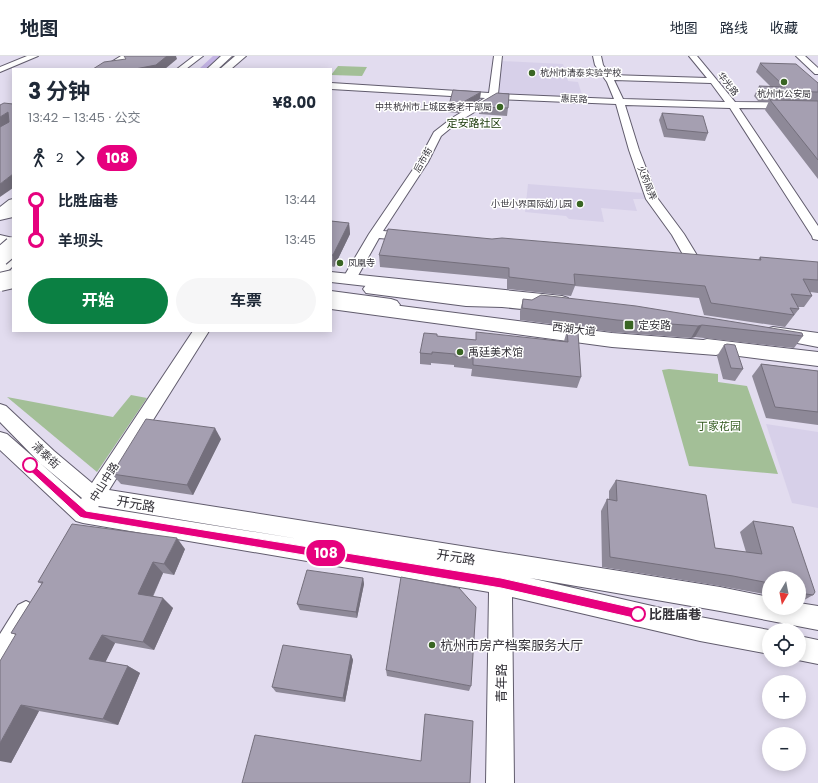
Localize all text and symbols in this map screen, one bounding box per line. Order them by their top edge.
text: 地图 [20,15,58,42]
text: 地图 [670,18,698,38]
text: 路线 [720,18,748,38]
text: 收藏 [770,18,798,38]
place label: 杭州市清泰实验学校 [540,67,622,79]
marker: 杭州市清泰实验学校 [527,68,537,78]
street label: 华光路 [715,70,741,98]
text: 3 分钟 [28,76,90,107]
marker: 杭州市公安局 [779,77,789,87]
place label: 杭州市公安局 [757,88,811,100]
text: ¥8.00 [272,92,316,113]
street label: 惠民路 [560,93,588,105]
place label: 中共杭州市上城区委老干部局 [375,101,492,113]
marker: 中共杭州市上城区委老干部局 [495,102,505,112]
text: 13:42 – 13:45 · 公交 [28,108,141,127]
district label: 定安路社区 [447,115,502,131]
street label: 后市街 [411,145,435,175]
icon: walk [28,147,50,169]
icon: forward [69,147,91,169]
text: 2 [56,148,63,167]
text: 108 [105,148,129,168]
street label: 火药局弄 [635,164,659,202]
text: 比胜庙巷 [58,190,118,211]
text: 13:44 [285,190,316,209]
place label: 小世小界国际幼儿园 [491,198,572,210]
marker: 小世小界国际幼儿园 [575,199,585,209]
text: 羊坝头 [58,230,103,251]
text: 13:45 [285,230,316,249]
place label: 凤凰寺 [348,257,375,269]
marker: 凤凰寺 [335,258,345,268]
button: 开始 [28,278,168,324]
button: 车票 [176,278,316,324]
place label: 定安路 [638,317,671,333]
street label: 西湖大道 [551,318,597,340]
marker: 定安路 [623,319,635,331]
place label: 禹廷美术馆 [468,344,523,360]
marker: 禹廷美术馆 [455,347,465,357]
park label: 丁家花园 [697,418,741,434]
street label: 清泰街 [28,438,64,472]
unlabelled marker [22,457,38,473]
street label: 中山中路 [86,459,122,505]
street label: 开元路 [115,491,157,517]
line badge: 108 [303,540,349,566]
text: 108 [314,543,338,563]
street label: 开元路 [435,545,477,569]
north arrow [762,571,806,615]
map controls [762,571,806,771]
place label: 比胜庙巷 [649,605,702,624]
marker: 比胜庙巷 [630,606,646,622]
button: locate [762,623,806,667]
place label: 杭州市房产档案服务大厅 [440,636,583,655]
marker: 杭州市房产档案服务大厅 [427,640,437,650]
street label: 青年路 [492,663,511,703]
button: + [762,675,806,719]
button: − [762,727,806,771]

